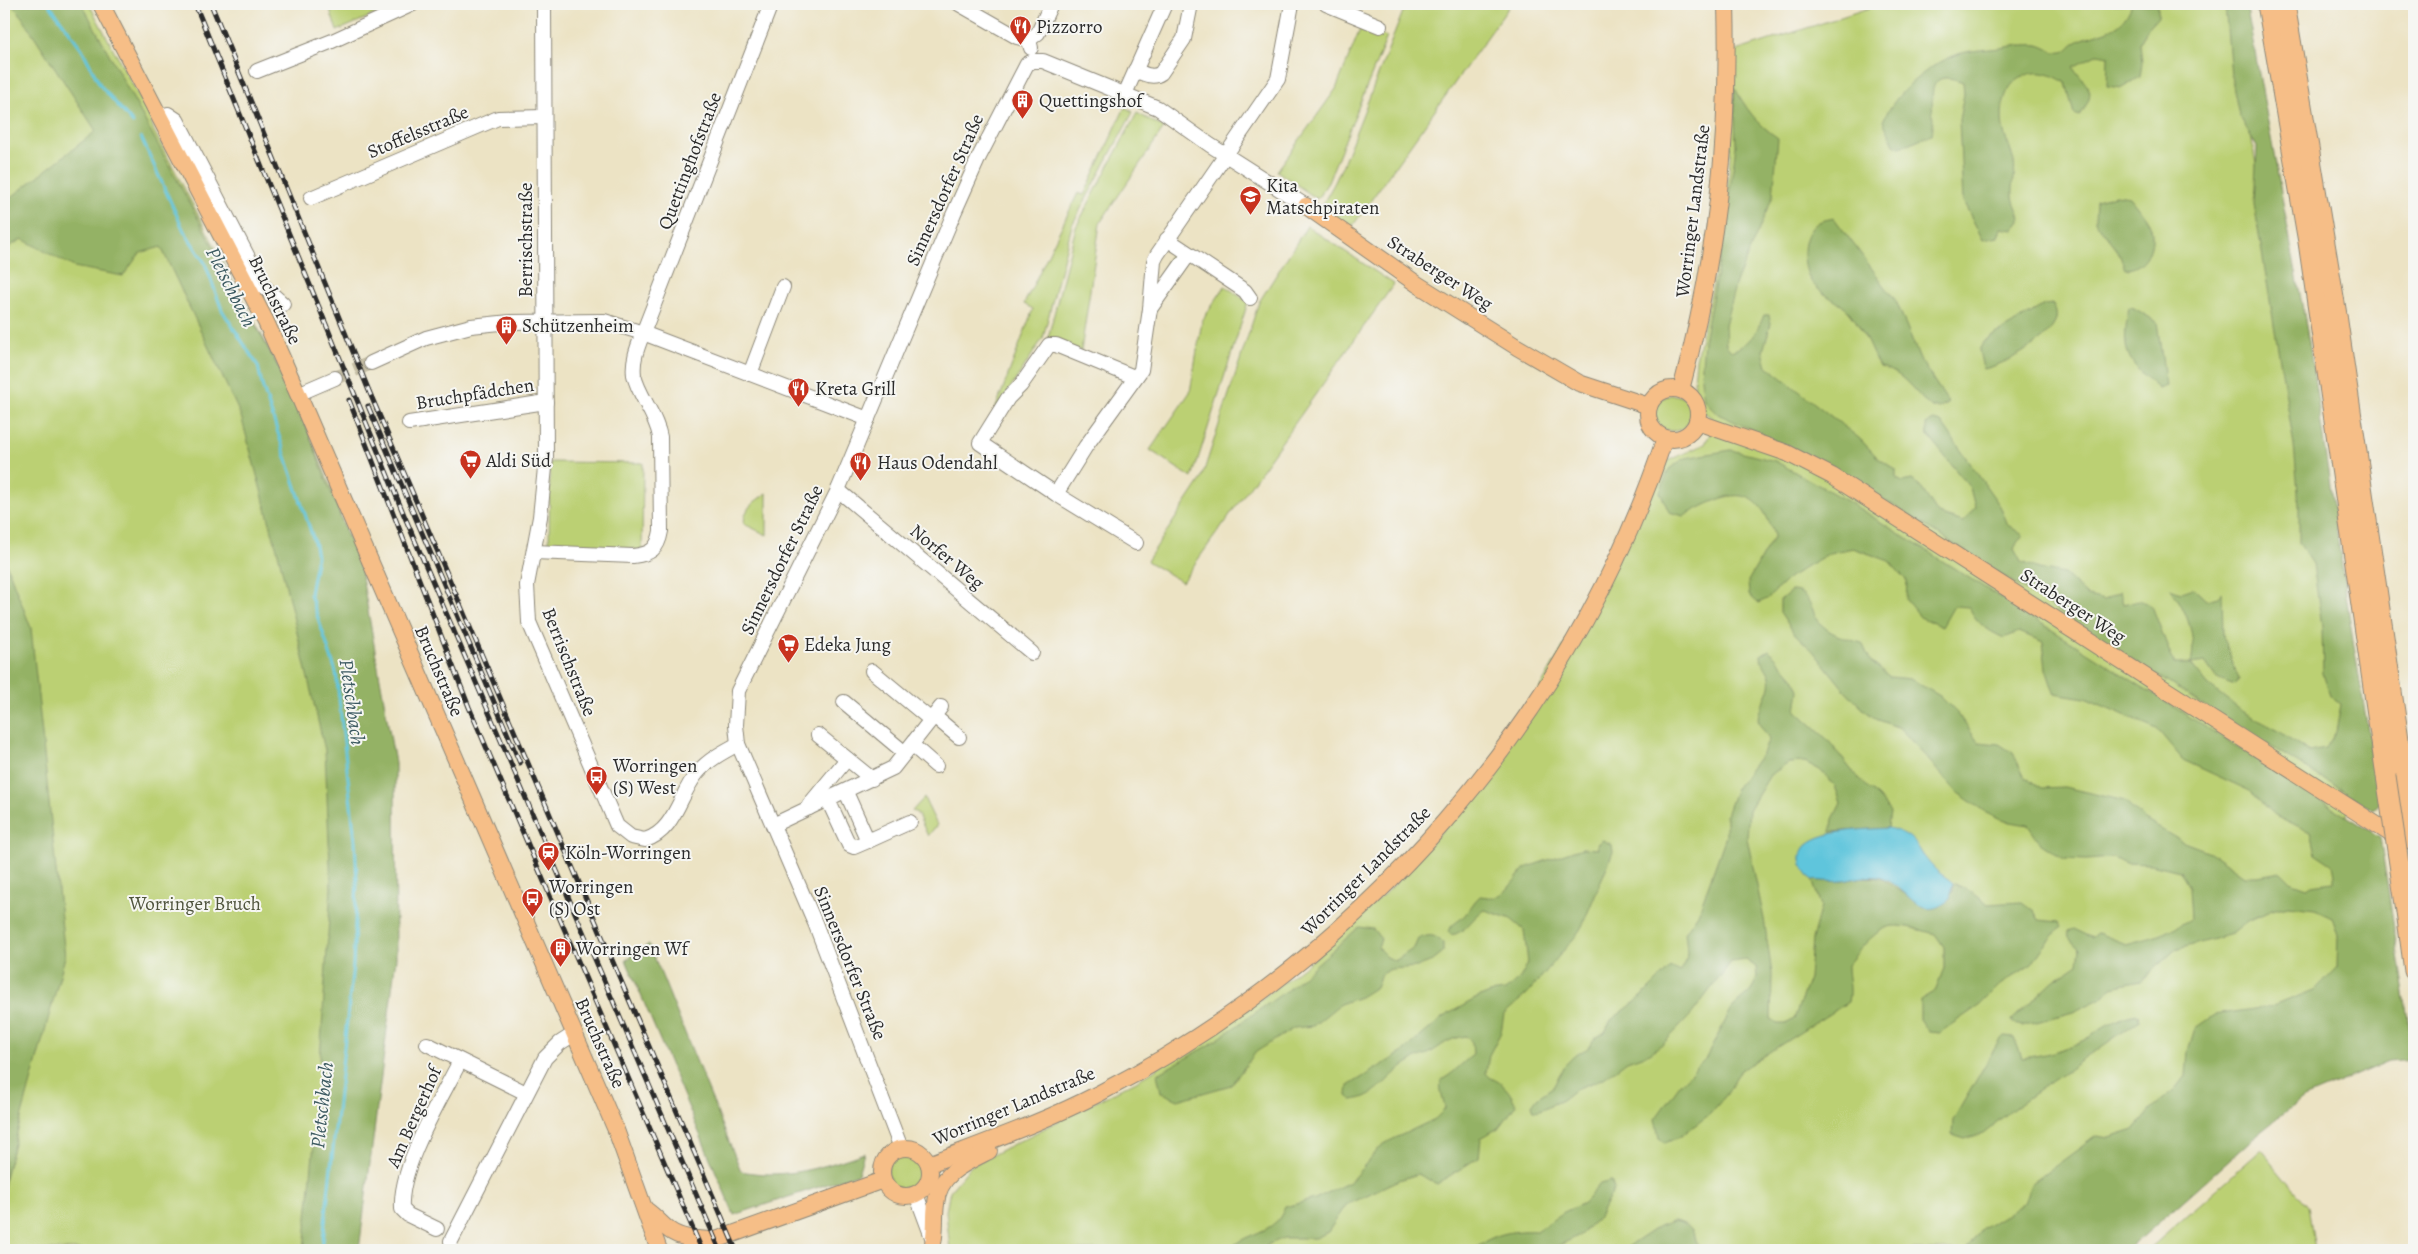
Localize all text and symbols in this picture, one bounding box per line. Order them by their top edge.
place label: Pizzorro [1036,14,1102,40]
restaurant icon: Pizzorro [1008,15,1032,46]
street label: Quettinghofstraße [652,88,728,234]
place label: Quettingshof [1039,88,1145,114]
building icon: Quettingshof [1011,89,1035,120]
street label: Stoffelsstraße [363,99,473,165]
street label: Sinnersdorfer Straße [900,110,990,270]
street label: Worringer Landstraße [1669,123,1716,300]
place label: Kita Matschpiraten [1266,173,1379,221]
street label: Berrischstraße [513,182,539,298]
school or university icon: Kita Matschpiraten [1238,185,1262,216]
street label: Straberger Weg [1382,229,1498,317]
water label: Pletschbach [199,242,263,332]
street label: Bruchstraße [242,251,308,349]
place label: Schützenheim [522,313,634,339]
building icon: Schützenheim [494,314,518,345]
street label: Bruchpfädchen [414,372,536,416]
place label: Kreta Grill [815,376,896,402]
restaurant icon: Kreta Grill [787,377,811,408]
place label: Aldi Süd [485,448,552,474]
supermarket icon: Aldi Süd [458,449,482,480]
place label: Haus Odendahl [877,450,998,476]
restaurant icon: Haus Odendahl [849,451,873,482]
street label: Sinnersdorfer Straße [734,481,830,639]
street label: Norfer Weg [904,518,990,596]
street label: Straberger Weg [2015,562,2131,650]
street label: Berrischstraße [535,604,603,720]
street label: Bruchstraße [408,621,470,721]
place label: Edeka Jung [804,632,891,658]
supermarket icon: Edeka Jung [776,633,800,664]
water label: Pletschbach [333,657,371,747]
place label: Worringen (S) West [612,753,698,801]
bus stop icon: Worringen (S) West [585,765,609,796]
street label: Worringer Landstraße [1295,800,1437,942]
place label: Köln-Worringen [565,840,691,866]
station icon: Köln-Worringen [537,841,561,872]
place label: Worringen (S) Ost [548,874,634,922]
street label: Sinnersdorfer Straße [807,882,893,1044]
bus stop icon: Worringen (S) Ost [521,886,545,917]
park label: Worringer Bruch [128,891,261,917]
place label: Worringen Wf [575,936,690,962]
building icon: Worringen Wf [548,937,572,968]
street label: Bruchstraße [568,994,632,1092]
water label: Pletschbach [304,1060,340,1150]
street label: Am Bergerhof [380,1060,449,1173]
street label: Worringer Landstraße [928,1060,1099,1152]

